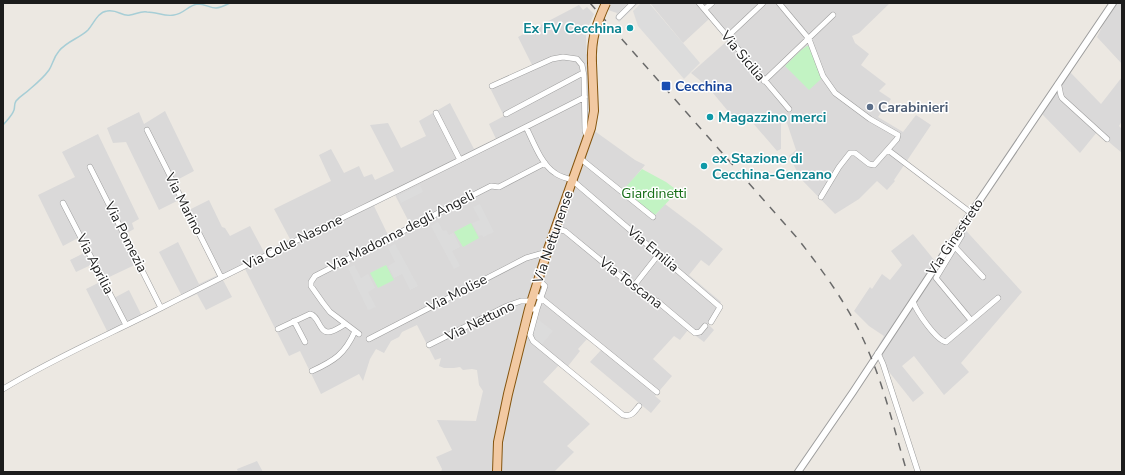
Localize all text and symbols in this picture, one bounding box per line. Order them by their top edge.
place label: Ex FV Cecchina [523,19,622,38]
marker: Ex FV Cecchina [625,23,635,33]
street label: Via Sicilia [716,26,770,85]
place label: Cecchina [675,77,732,96]
marker: Cecchina [660,80,672,92]
place label: Carabinieri [878,98,948,117]
marker: Carabinieri [865,102,875,112]
place label: Magazzino merci [718,108,826,127]
marker: Magazzino merci [705,112,715,122]
place label: ex Stazione di Cecchina-Genzano [712,149,832,184]
marker: ex Stazione di Cecchina-Genzano [699,161,709,171]
street label: Via Marino [160,169,208,238]
park label: Giardinetti [621,184,687,203]
street label: Via Madonna degli Angeli [324,186,478,277]
street label: Via Nettunense [528,188,578,287]
street label: Via Ginestreto [922,195,988,280]
street label: Via Pomezia [100,198,152,276]
street label: Via Colle Nasone [240,210,346,275]
street label: Via Emilia [622,221,683,276]
street label: Via Aprilia [71,230,118,297]
street label: Via Toscana [595,252,667,313]
street label: Via Molise [423,270,490,317]
street label: Via Nettuno [441,296,518,346]

